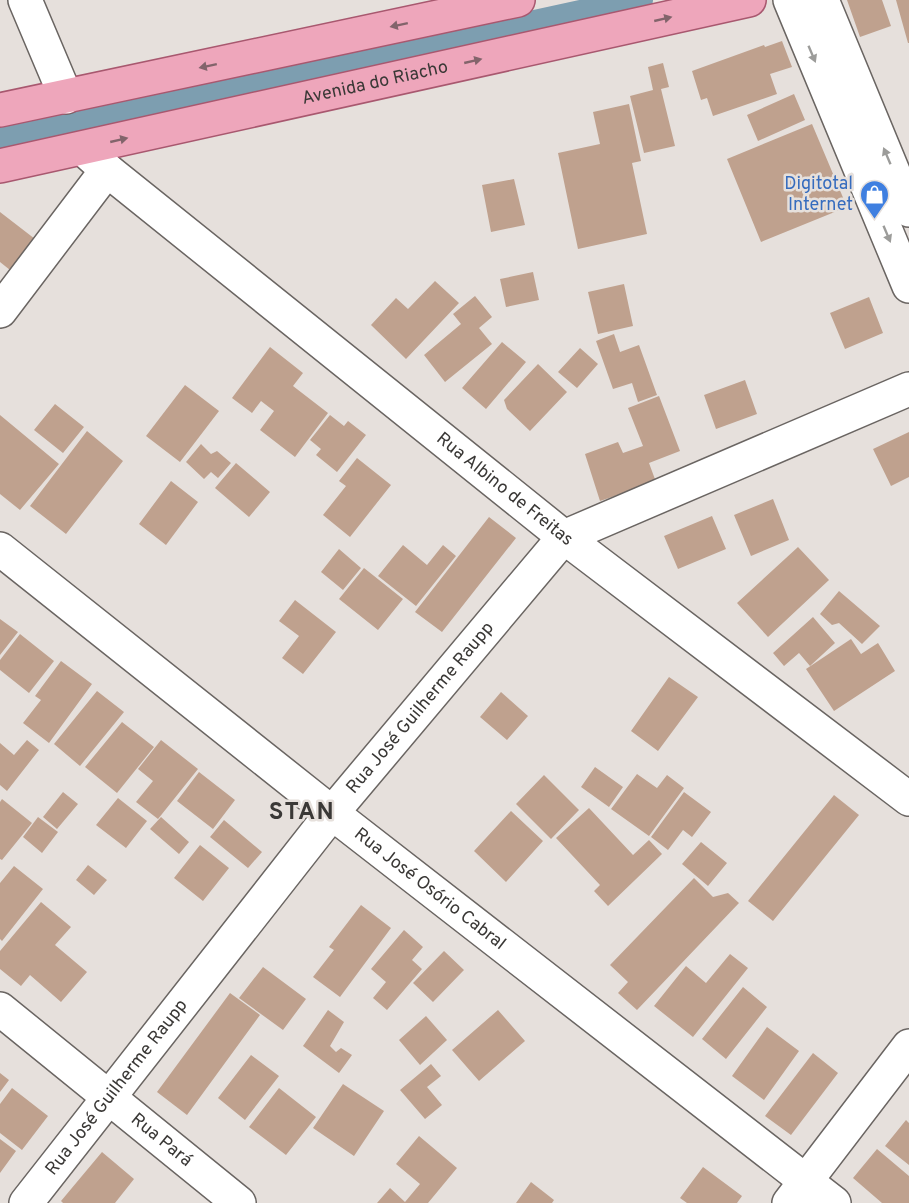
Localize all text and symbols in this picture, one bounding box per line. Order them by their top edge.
one-way arrow [654,14,673,23]
one-way arrow [390,21,408,31]
one-way arrow [808,45,817,63]
street label: Avenida do Riacho [300,56,450,110]
one-way arrow [464,56,482,66]
one-way arrow [199,62,218,71]
one-way arrow [110,135,128,145]
one-way arrow [882,147,891,164]
place label: Digitotal Internet [784,173,853,217]
shop icon: Digitotal Internet [858,178,890,220]
one-way arrow [883,225,892,243]
street label: Rua Albino de Freitas [431,427,578,551]
street label: Rua José Guilherme Raupp [341,617,499,799]
district label: STAN [269,798,335,828]
street label: Rua José Osório Cabral [349,823,510,955]
street label: Rua José Guilherme Raupp [40,995,193,1180]
street label: Rua Pará [126,1108,197,1172]

